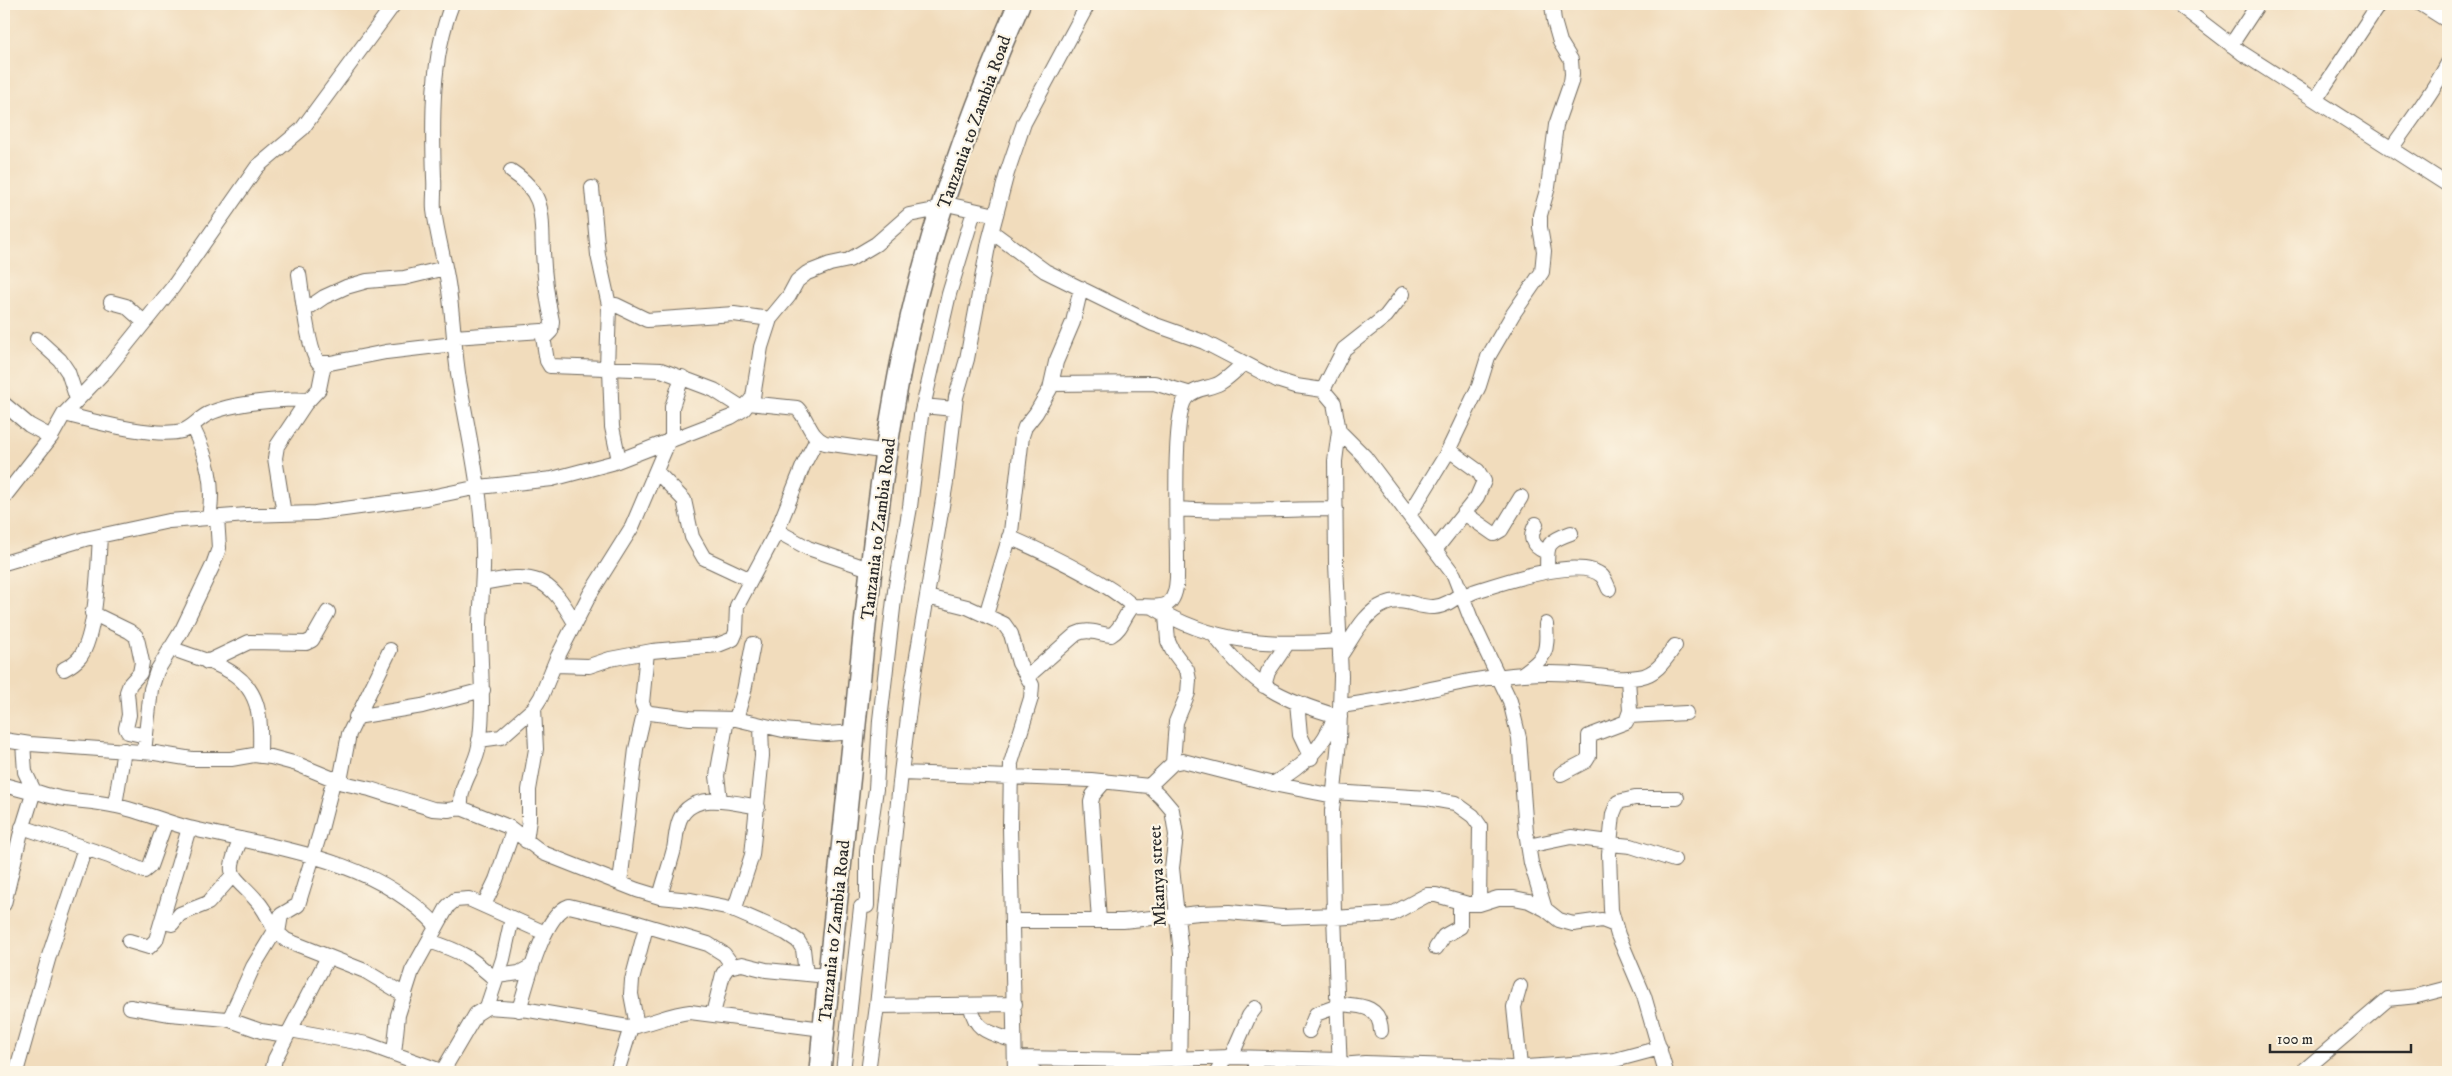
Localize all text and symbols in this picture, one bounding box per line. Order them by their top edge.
street label: Tanzania to Zambia Road [933,33,1017,212]
street label: Tanzania to Zambia Road [857,437,901,621]
street label: Mkanya street [1144,824,1172,927]
street label: Tanzania to Zambia Road [814,839,855,1023]
scale bar [2270,1021,2411,1053]
text: 100 m [2277,1030,2313,1049]

